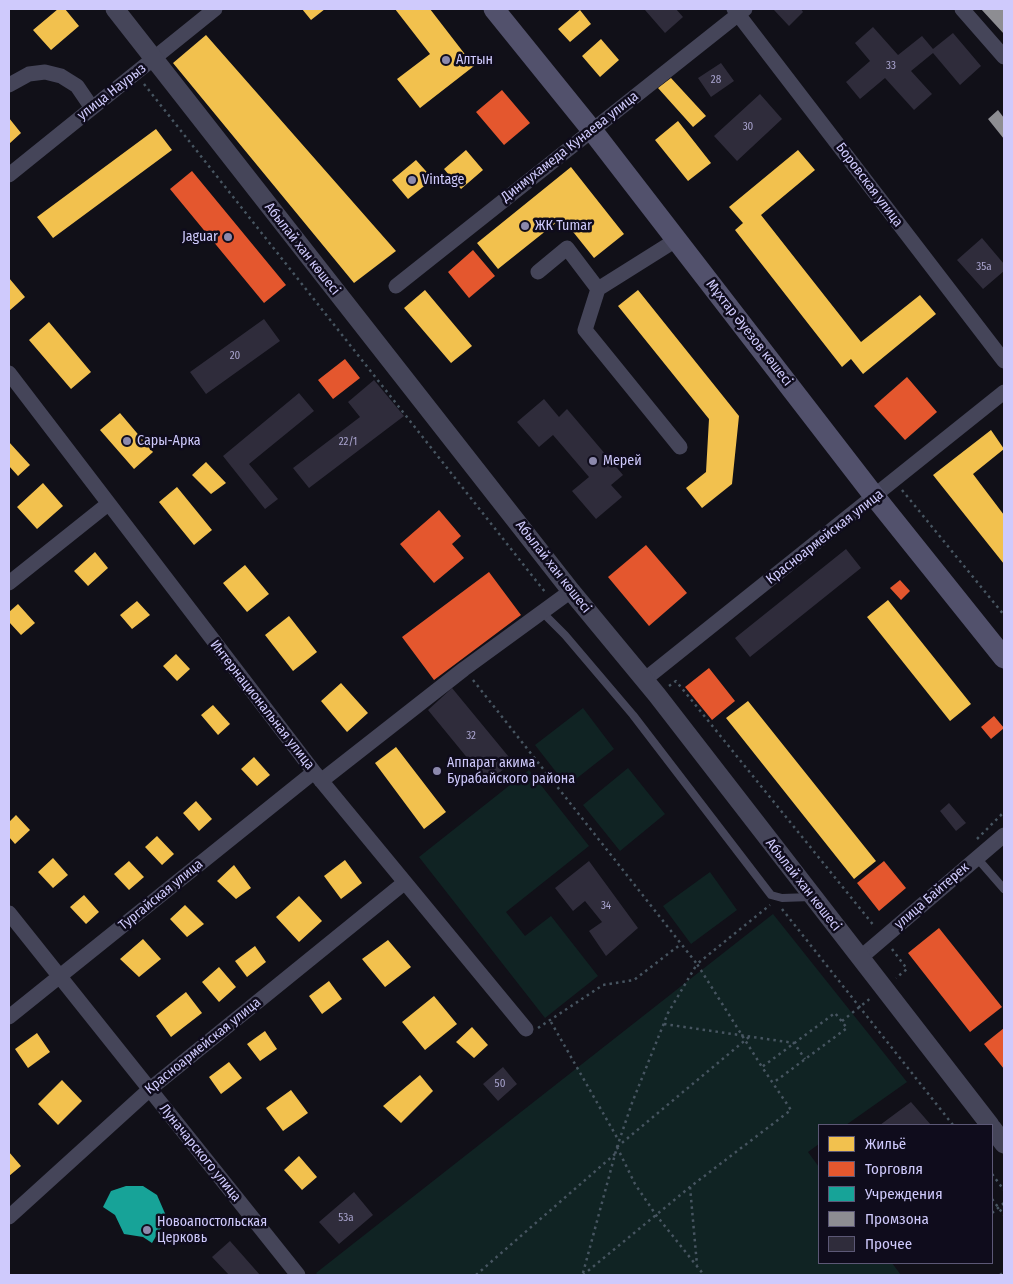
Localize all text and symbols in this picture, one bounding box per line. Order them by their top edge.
place label: Алтын [456,52,493,68]
marker: Алтын [440,54,452,66]
house number: 33 [886,59,896,73]
street label: улица Наурыз [74,60,150,124]
house number: 28 [711,73,721,87]
street label: Динмухамеда Кунаева улица [498,88,642,206]
house number: 30 [743,120,753,134]
street label: Боровская улица [832,140,906,230]
place label: Vintage [422,172,465,188]
marker: Vintage [406,174,418,186]
street label: Абылай хан көшесі [261,199,343,299]
place label: ЖК Tumar [535,218,592,234]
marker: ЖК Tumar [519,220,531,232]
place label: Jaguar [182,229,218,245]
marker: Jaguar [222,231,234,243]
house number: 35а [976,260,992,274]
street label: Мұхтар Әуезов көшесі [702,277,796,389]
house number: 20 [230,349,240,363]
place label: Сары-Арка [137,433,201,449]
marker: Сары-Арка [121,435,133,447]
house number: 22/1 [339,435,357,449]
place label: Мерей [603,453,642,469]
marker: Мерей [587,455,599,467]
street label: Красноармейская улица [763,486,887,588]
street label: Абылай хан көшесі [512,517,594,617]
street label: Интернациональная улица [206,637,318,773]
house number: 32 [466,729,476,743]
place label: Аппарат акима Бурабайского района [447,755,575,788]
marker: Аппарат акима Бурабайского района [431,765,443,777]
street label: Абылай хан көшесі [762,835,844,935]
street label: Тургайская улица [116,856,206,934]
street label: улица Байтерек [891,859,973,933]
house number: 34 [601,899,611,913]
street label: Красноармейская улица [142,994,264,1098]
house number: 50 [495,1077,505,1091]
street label: Луначарского улица [156,1101,244,1205]
legend [818,1124,993,1264]
text: Жильё [865,1135,906,1153]
text: Торговля [865,1160,923,1178]
text: Учреждения [865,1185,943,1203]
text: Промзона [865,1210,929,1228]
house number: 53а [338,1211,354,1225]
place label: Новоапостольская Церковь [157,1214,267,1246]
marker: Новоапостольская Церковь [141,1224,153,1236]
text: Прочее [865,1235,912,1253]

